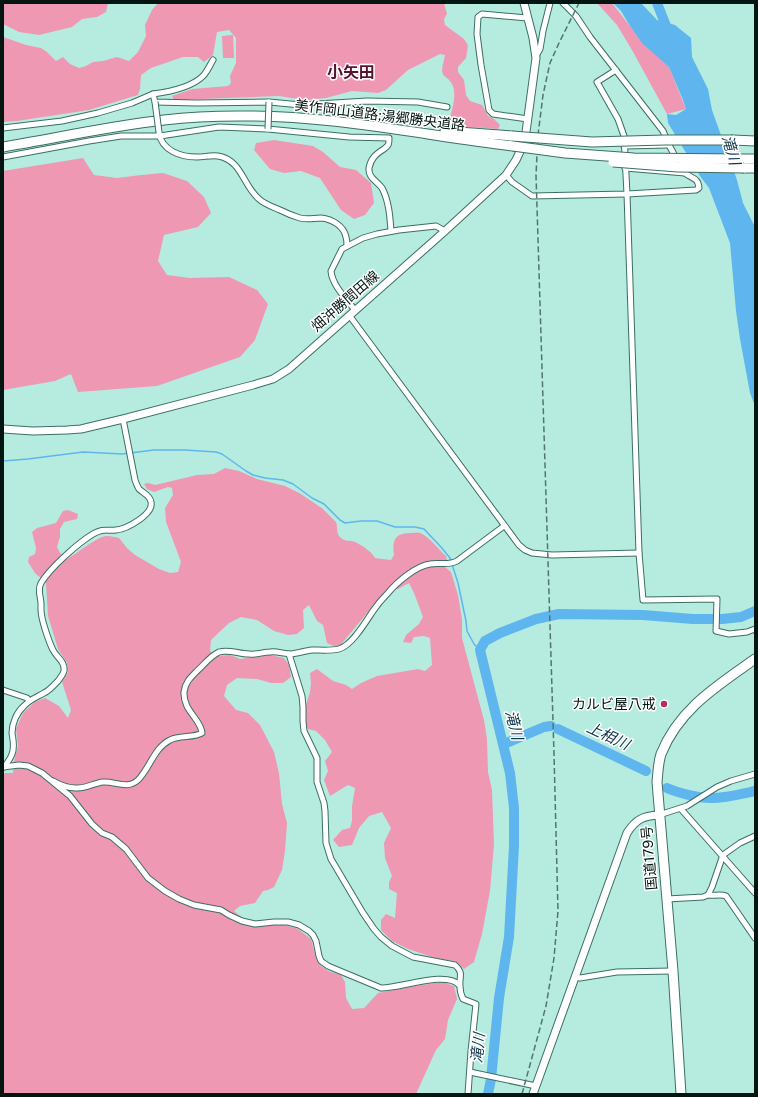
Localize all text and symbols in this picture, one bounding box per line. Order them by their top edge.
district label: 小矢田 [327,63,375,82]
street label: 美作岡山道路;湯郷勝央道路 [294,97,466,133]
water label: 滝川 [719,133,744,169]
street label: 畑沖勝間田線 [308,267,382,335]
place label: カルビ屋八戒 [572,696,656,712]
marker: カルビ屋八戒 [659,699,669,709]
water label: 滝川 [503,708,527,743]
water label: 上相川 [584,718,634,754]
street label: 国道179号 [638,825,660,891]
water label: 滝川 [467,1030,488,1064]

